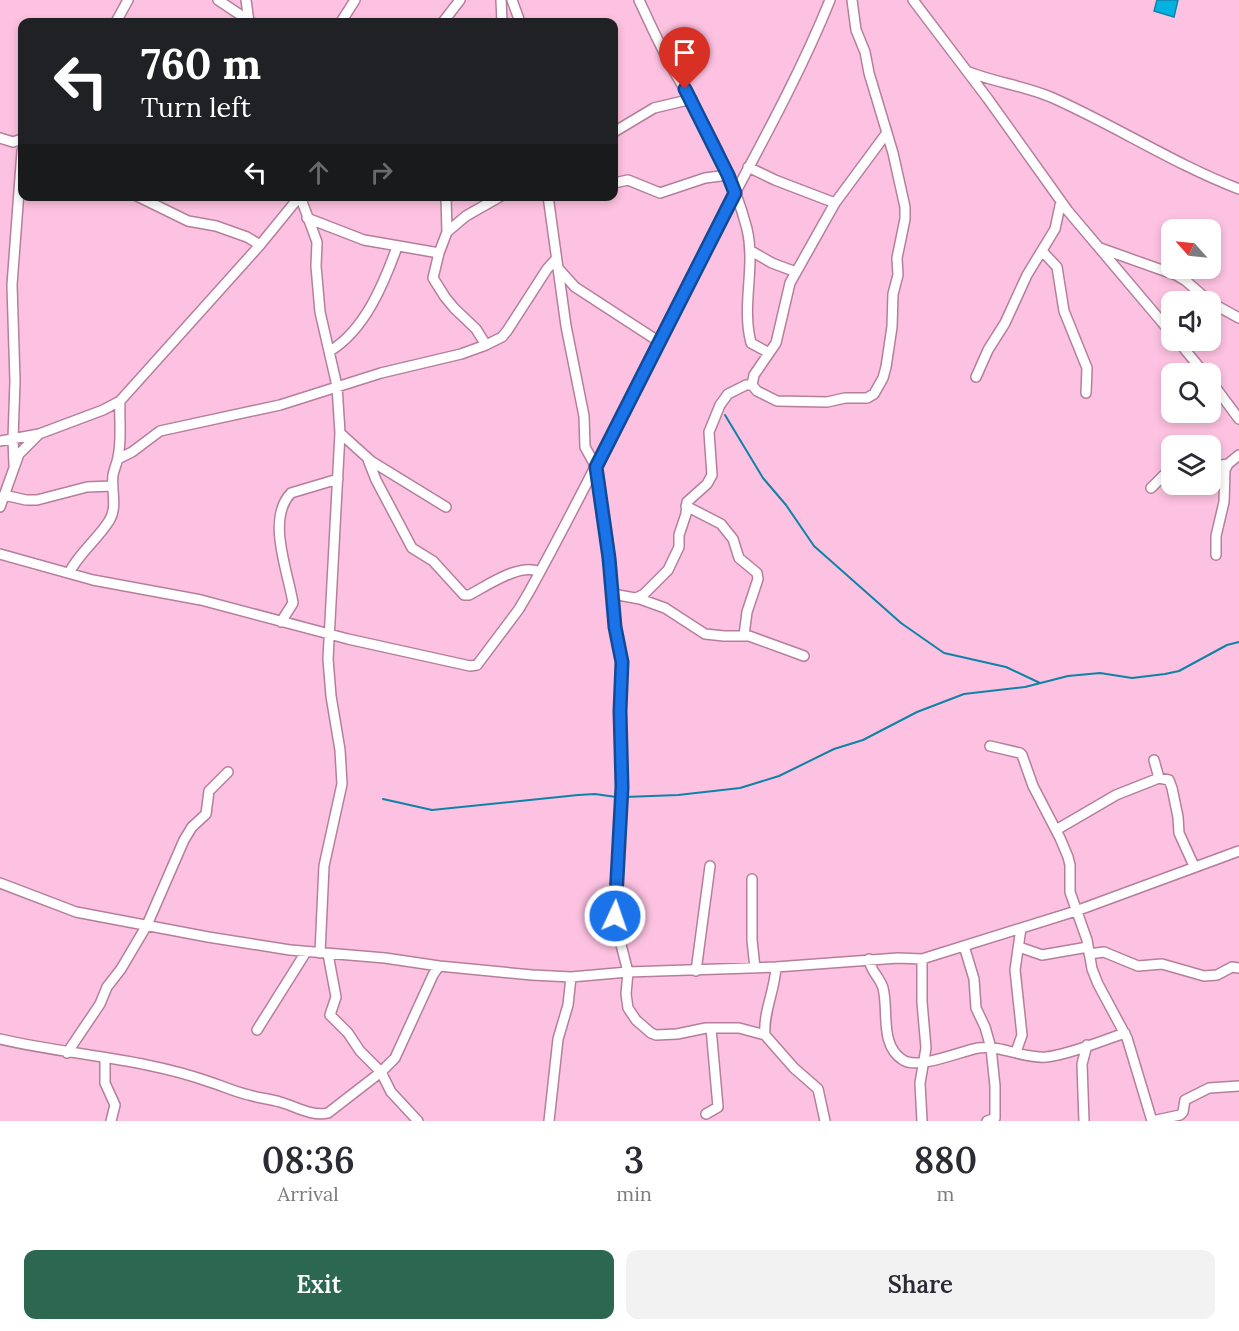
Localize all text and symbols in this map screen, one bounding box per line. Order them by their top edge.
pin [659,27,710,89]
icon: arrive [668,36,701,69]
text: 760 m [141,37,261,91]
icon: left [42,42,120,120]
text: Turn left [141,90,251,124]
icon: left [239,156,272,189]
icon: ahead [302,156,335,189]
icon: right [365,156,398,189]
north arrow [1161,219,1221,279]
map controls [1161,219,1221,495]
button: sound [1161,291,1221,351]
button: search [1161,363,1221,423]
button: layers [1161,435,1221,495]
position arrow [583,884,647,948]
text: 08:36 [262,1137,355,1183]
text: 3 [624,1137,644,1183]
text: 880 [914,1137,977,1183]
text: Arrival [278,1181,339,1206]
text: min [616,1181,652,1206]
text: m [937,1181,954,1206]
button: Exit [24,1250,614,1319]
button: Share [626,1250,1215,1319]

